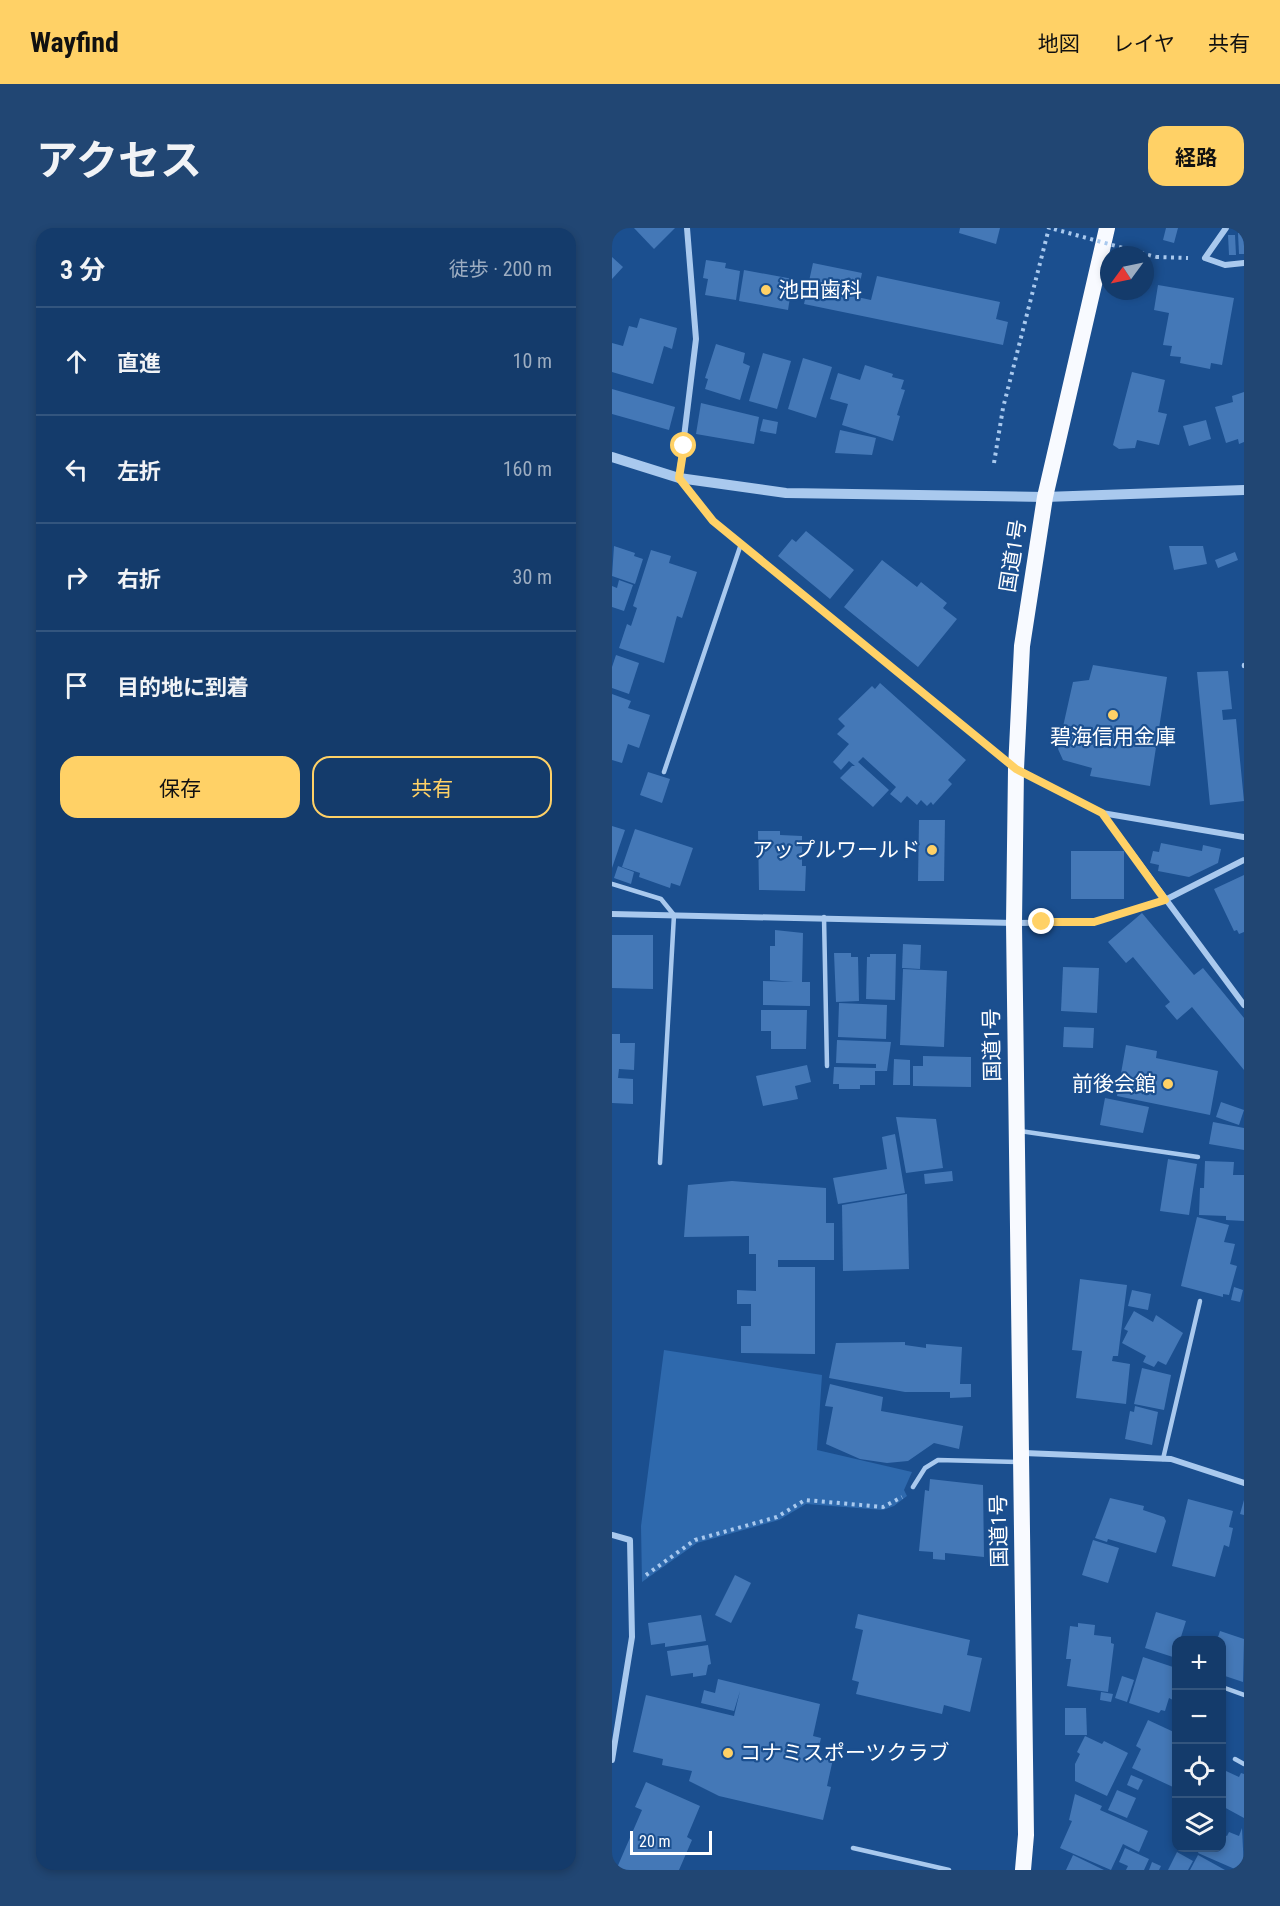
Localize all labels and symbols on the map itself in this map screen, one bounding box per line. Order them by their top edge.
north arrow [1100,246,1154,300]
place label: 池田歯科 [778,278,862,302]
marker: 池田歯科 [759,283,773,297]
route start [670,432,696,458]
street label: 国道1号 [995,518,1031,594]
marker: 碧海信用金庫 [1106,708,1120,722]
place label: 碧海信用金庫 [1050,725,1176,749]
place label: アップルワールド [752,838,920,862]
marker: アップルワールド [925,843,939,857]
route end [1028,908,1054,934]
street label: 国道1号 [979,1008,1005,1082]
place label: 前後会館 [1072,1072,1156,1096]
marker: 前後会館 [1161,1077,1175,1091]
street label: 国道1号 [986,1494,1012,1568]
place label: コナミスポーツクラブ [740,1741,950,1765]
marker: コナミスポーツクラブ [721,1746,735,1760]
scale bar [630,1828,712,1856]

